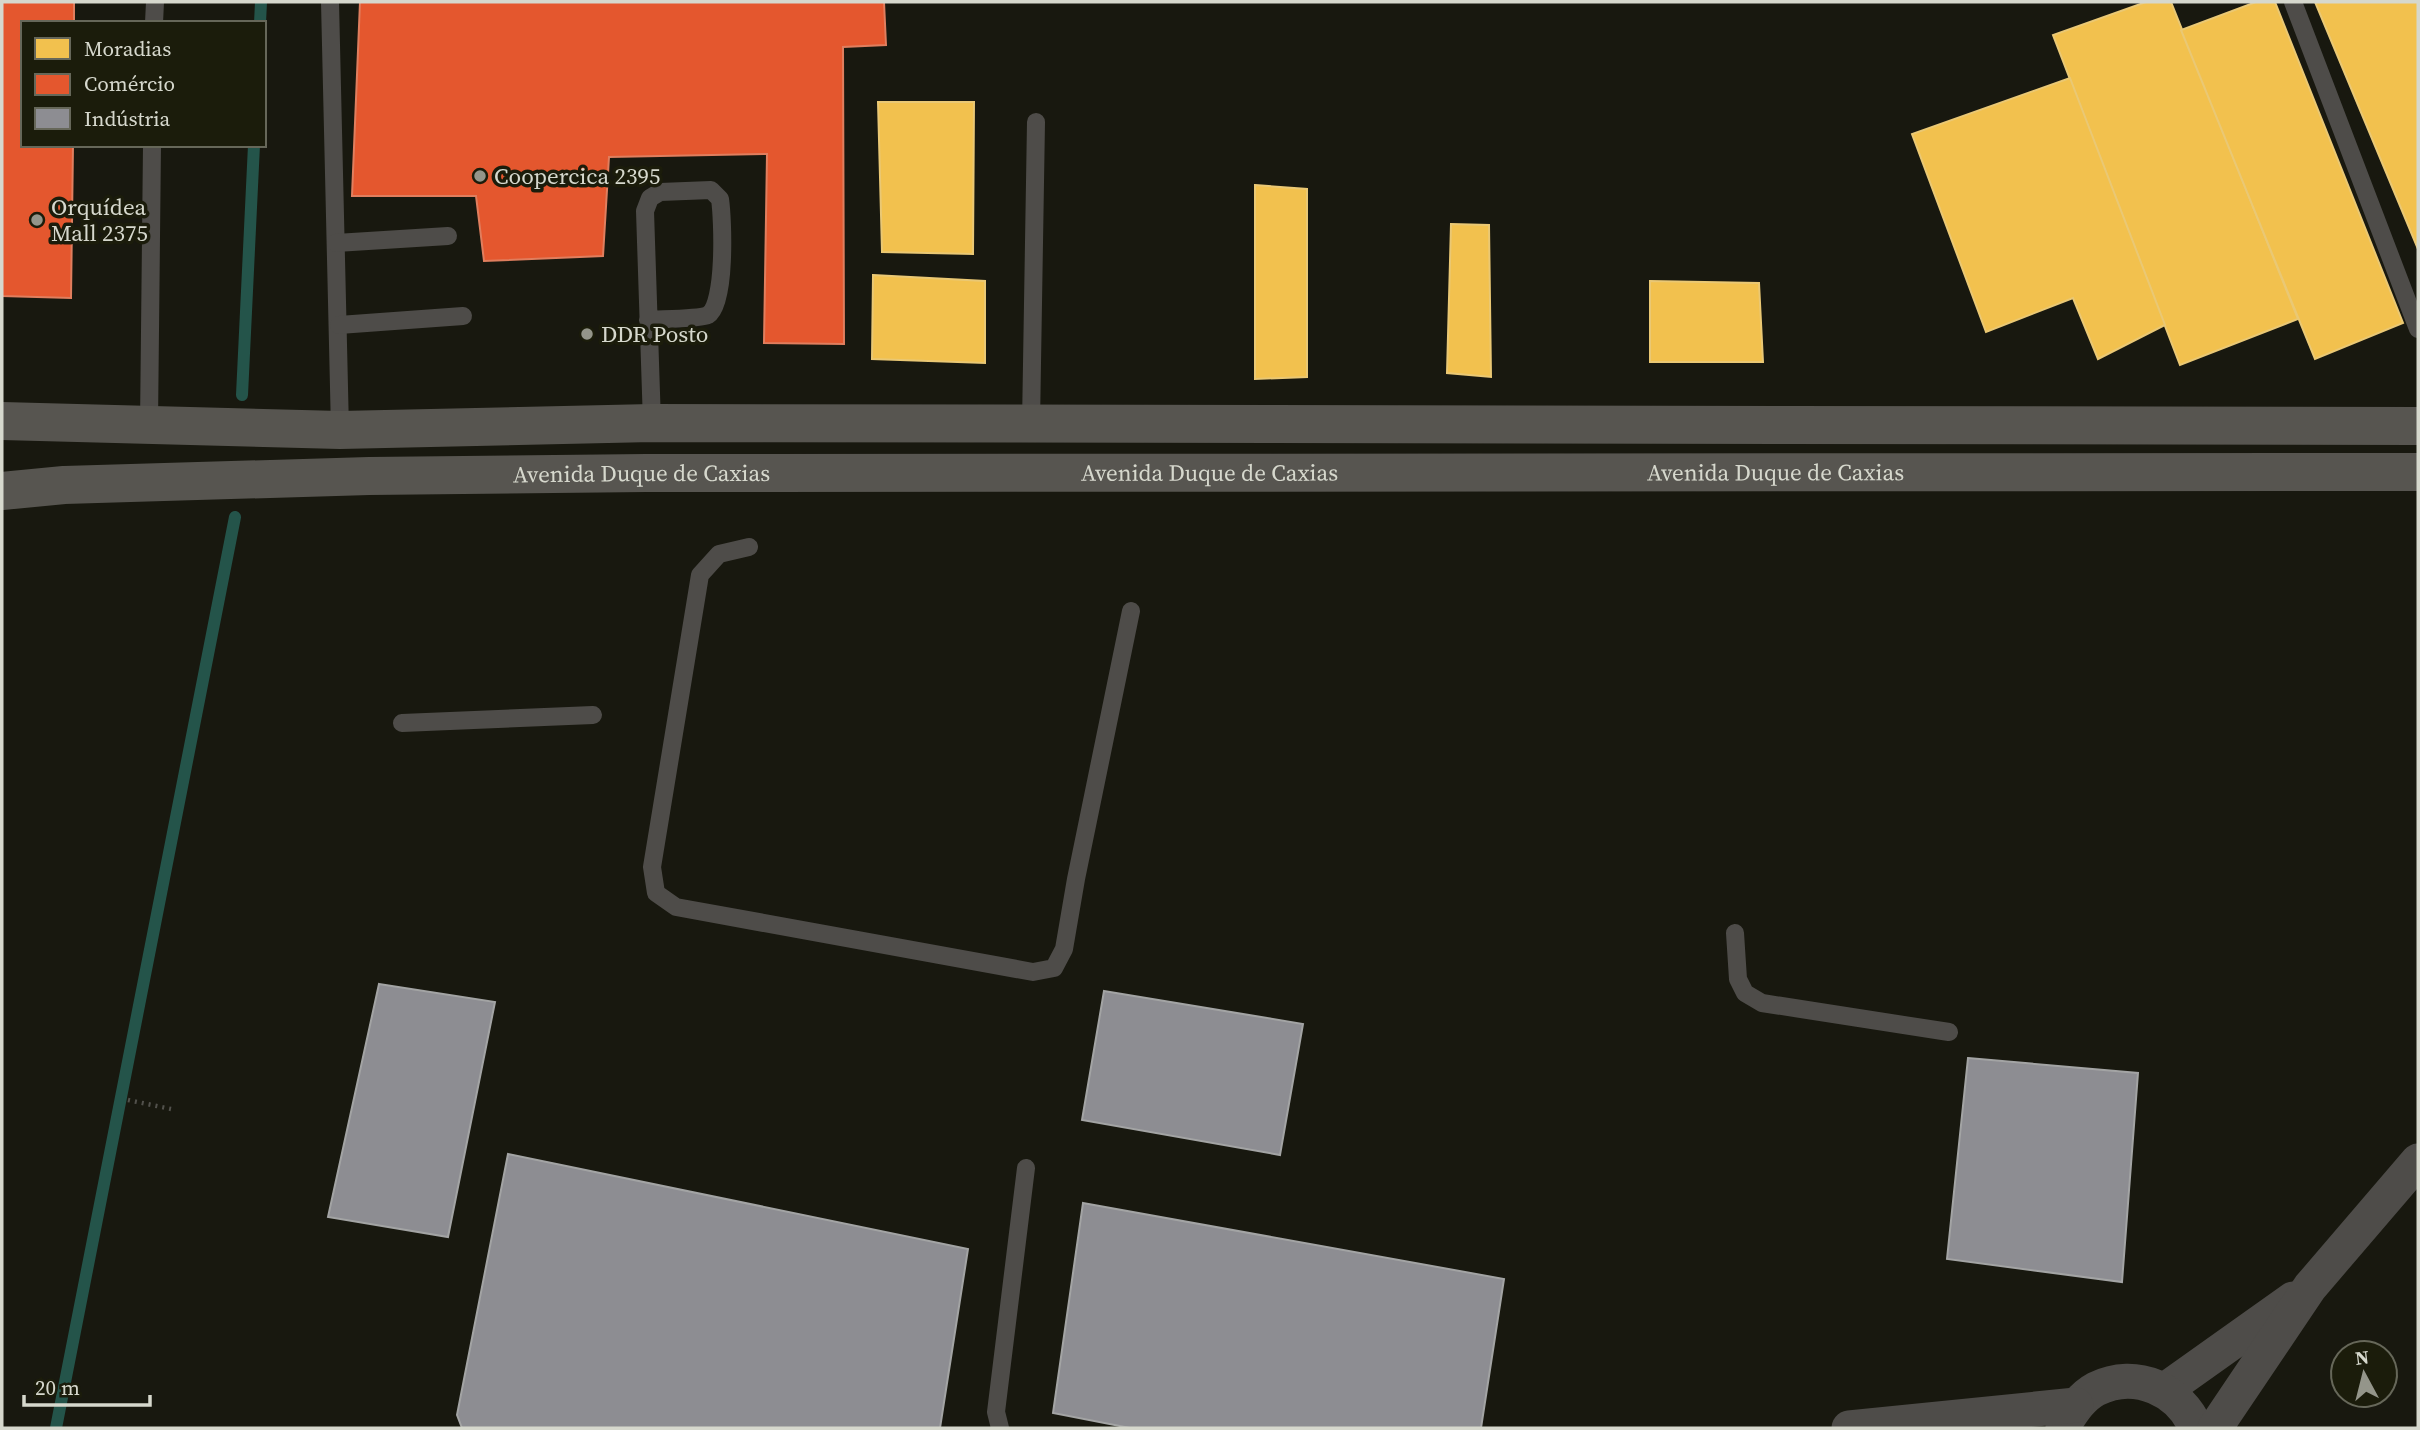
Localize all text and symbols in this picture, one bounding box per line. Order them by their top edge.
legend [21,21,266,147]
text: Moradias [84,34,171,63]
text: Comércio [84,69,175,98]
text: Indústria [84,104,171,133]
place label: Coopercica 2395 [494,160,661,192]
marker: Coopercica 2395 [472,168,488,184]
place label: Orquídea Mall 2375 [51,191,148,249]
marker: Orquídea Mall 2375 [29,212,45,228]
place label: DDR Posto [601,318,708,350]
marker: DDR Posto [579,326,595,342]
street label: Avenida Duque de Caxias [1647,456,1904,488]
street label: Avenida Duque de Caxias [513,457,770,490]
street label: Avenida Duque de Caxias [1081,457,1338,489]
north arrow [2329,1339,2399,1409]
text: N [2353,1343,2371,1371]
scale bar [24,1364,150,1408]
text: 20 m [35,1373,80,1402]

